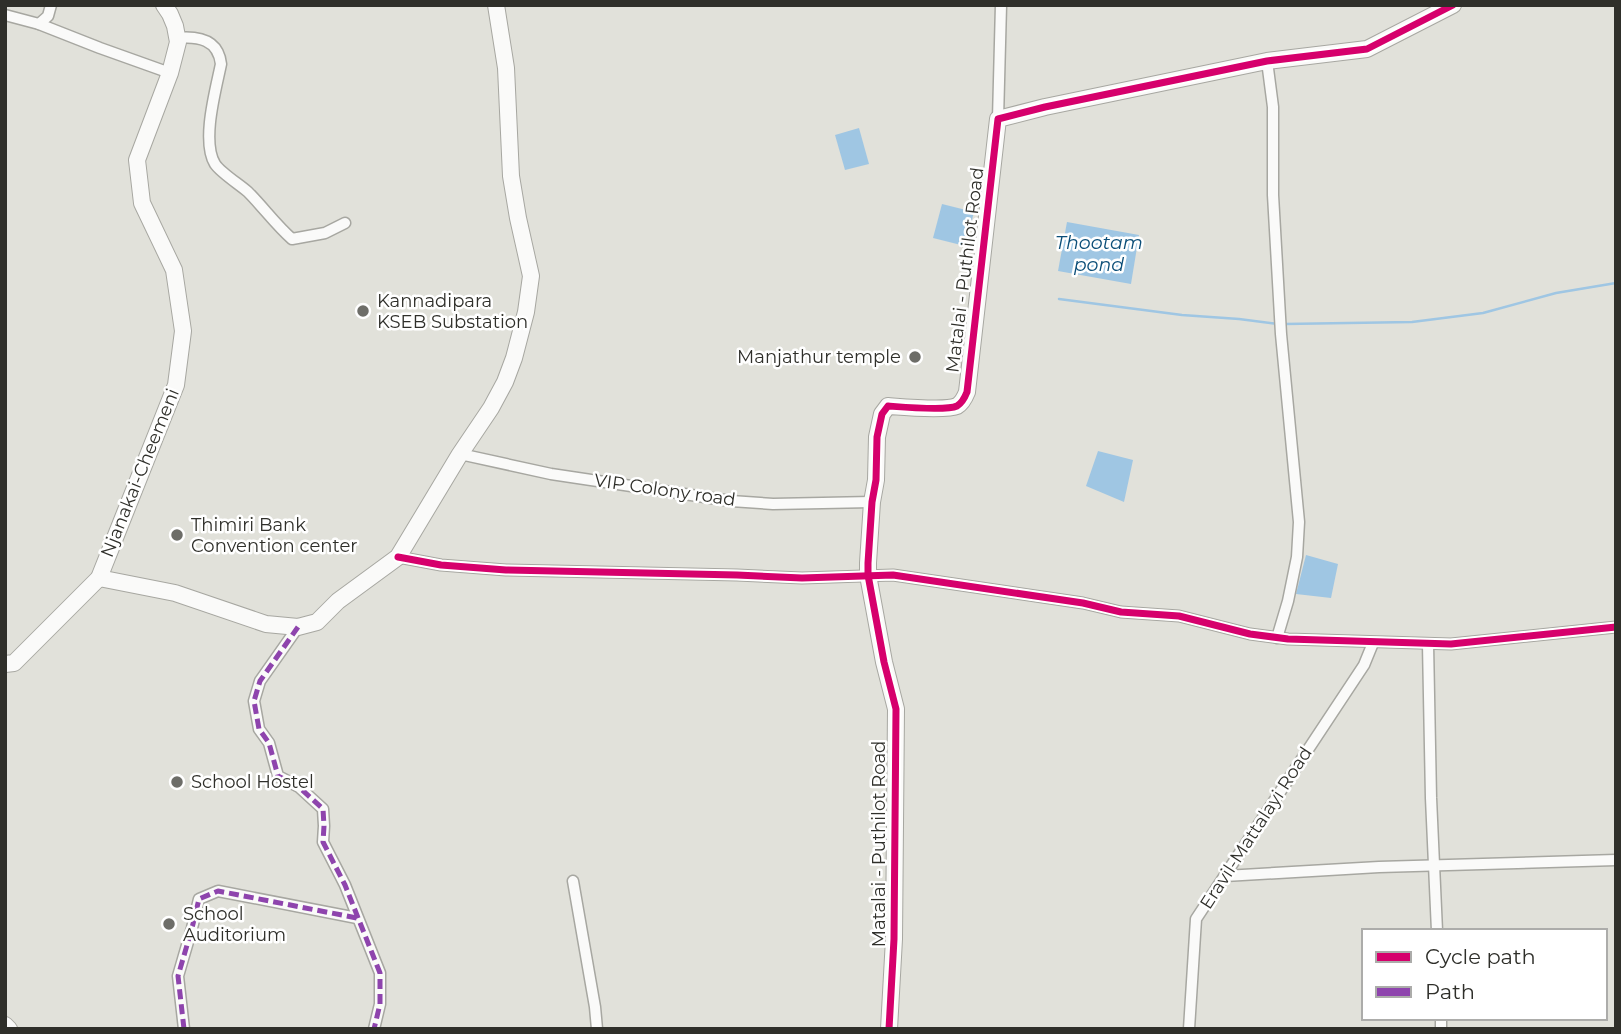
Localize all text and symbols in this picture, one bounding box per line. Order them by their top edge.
street label: Matalai - Puthilot Road [941,166,989,374]
water label: Thootam pond [1055,231,1143,276]
place label: Kannadipara KSEB Substation [377,290,528,333]
marker: Kannadipara KSEB Substation [355,303,371,319]
place label: Manjathur temple [737,346,901,368]
marker: Manjathur temple [907,349,923,365]
street label: Njanakai-Cheemeni [96,385,184,561]
street label: VIP Colony road [593,469,737,511]
place label: Thimiri Bank Convention center [191,514,358,557]
marker: Thimiri Bank Convention center [169,527,185,543]
street label: Matalai - Puthilot Road [868,741,890,947]
street label: Eravil-Mattalayi Road [1195,743,1317,913]
place label: School Hostel [191,771,314,793]
marker: School Hostel [169,774,185,790]
place label: School Auditorium [183,903,286,946]
marker: School Auditorium [161,916,177,932]
legend [1362,929,1607,1020]
text: Cycle path [1425,944,1536,969]
text: Path [1425,979,1475,1004]

